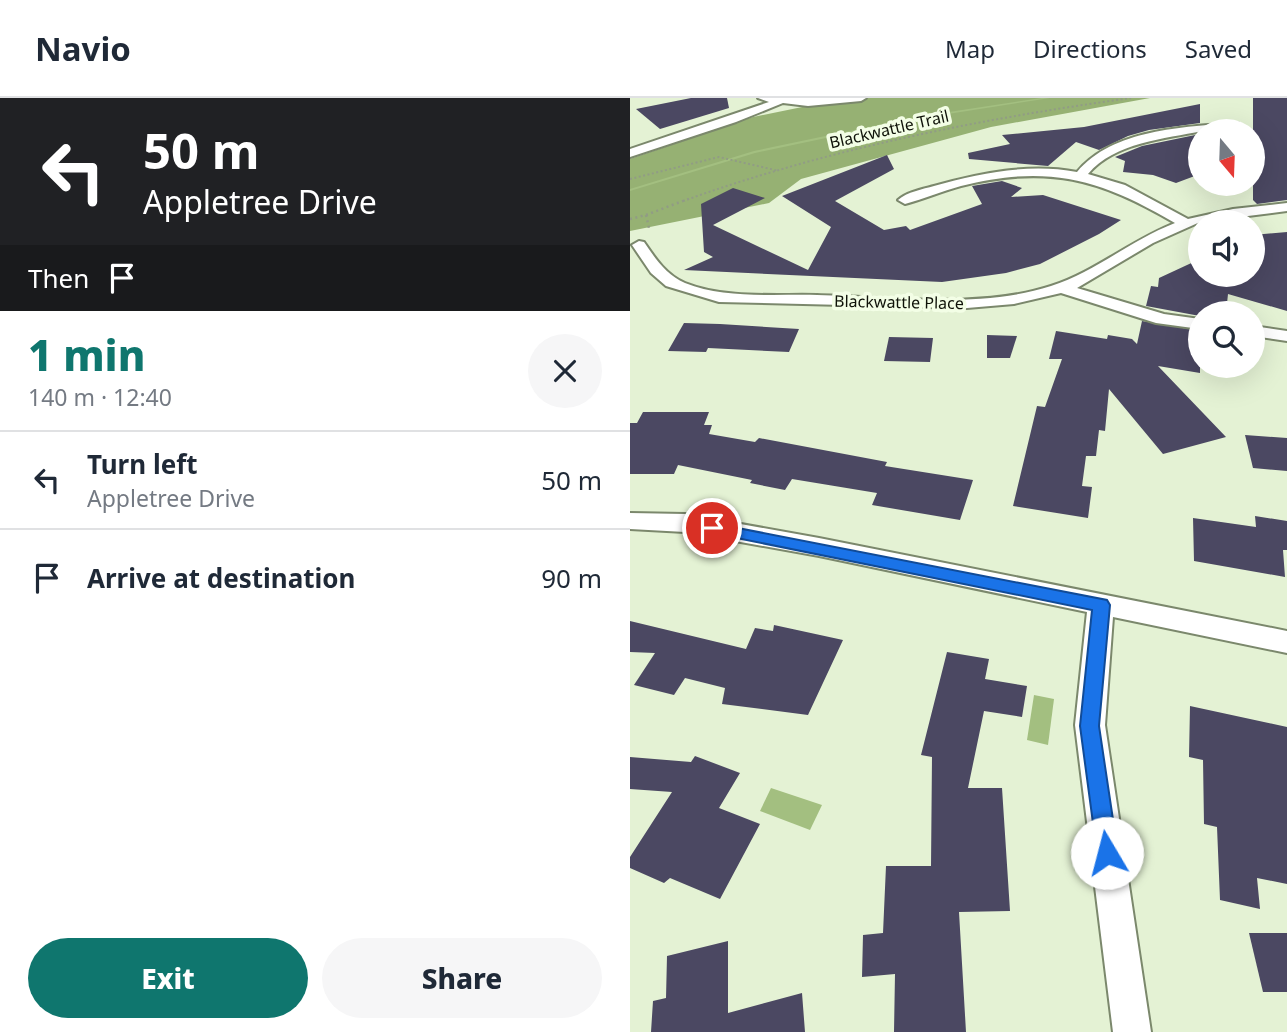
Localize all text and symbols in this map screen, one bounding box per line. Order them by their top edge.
text: Navio [35,26,131,71]
text: Map [945,32,995,65]
text: Directions [1033,32,1147,65]
text: Saved [1185,32,1252,65]
street label: Blackwattle Trail [827,105,951,153]
text: 50 m [143,117,260,183]
north arrow [1188,119,1265,196]
map controls [1188,119,1265,378]
icon: left [28,126,119,217]
text: Appletree Drive [143,180,377,223]
button: sound [1188,210,1265,287]
icon: arrive [103,259,141,297]
text: Then [28,260,89,296]
street label: Blackwattle Place [834,290,964,314]
button: search [1188,301,1265,378]
text: 1 min [28,326,145,383]
button: close [528,334,602,408]
text: 140 m · 12:40 [28,381,172,413]
text: Turn left [87,446,198,482]
icon: left [28,461,66,499]
text: 50 m [541,462,602,498]
text: Appletree Drive [87,482,255,514]
pin [682,498,742,558]
icon: arrive [693,509,731,547]
icon: arrive [28,559,66,597]
text: Arrive at destination [87,560,356,596]
text: 90 m [541,560,602,596]
position arrow [1070,816,1144,890]
button: Exit [28,938,308,1018]
button: Share [322,938,602,1018]

